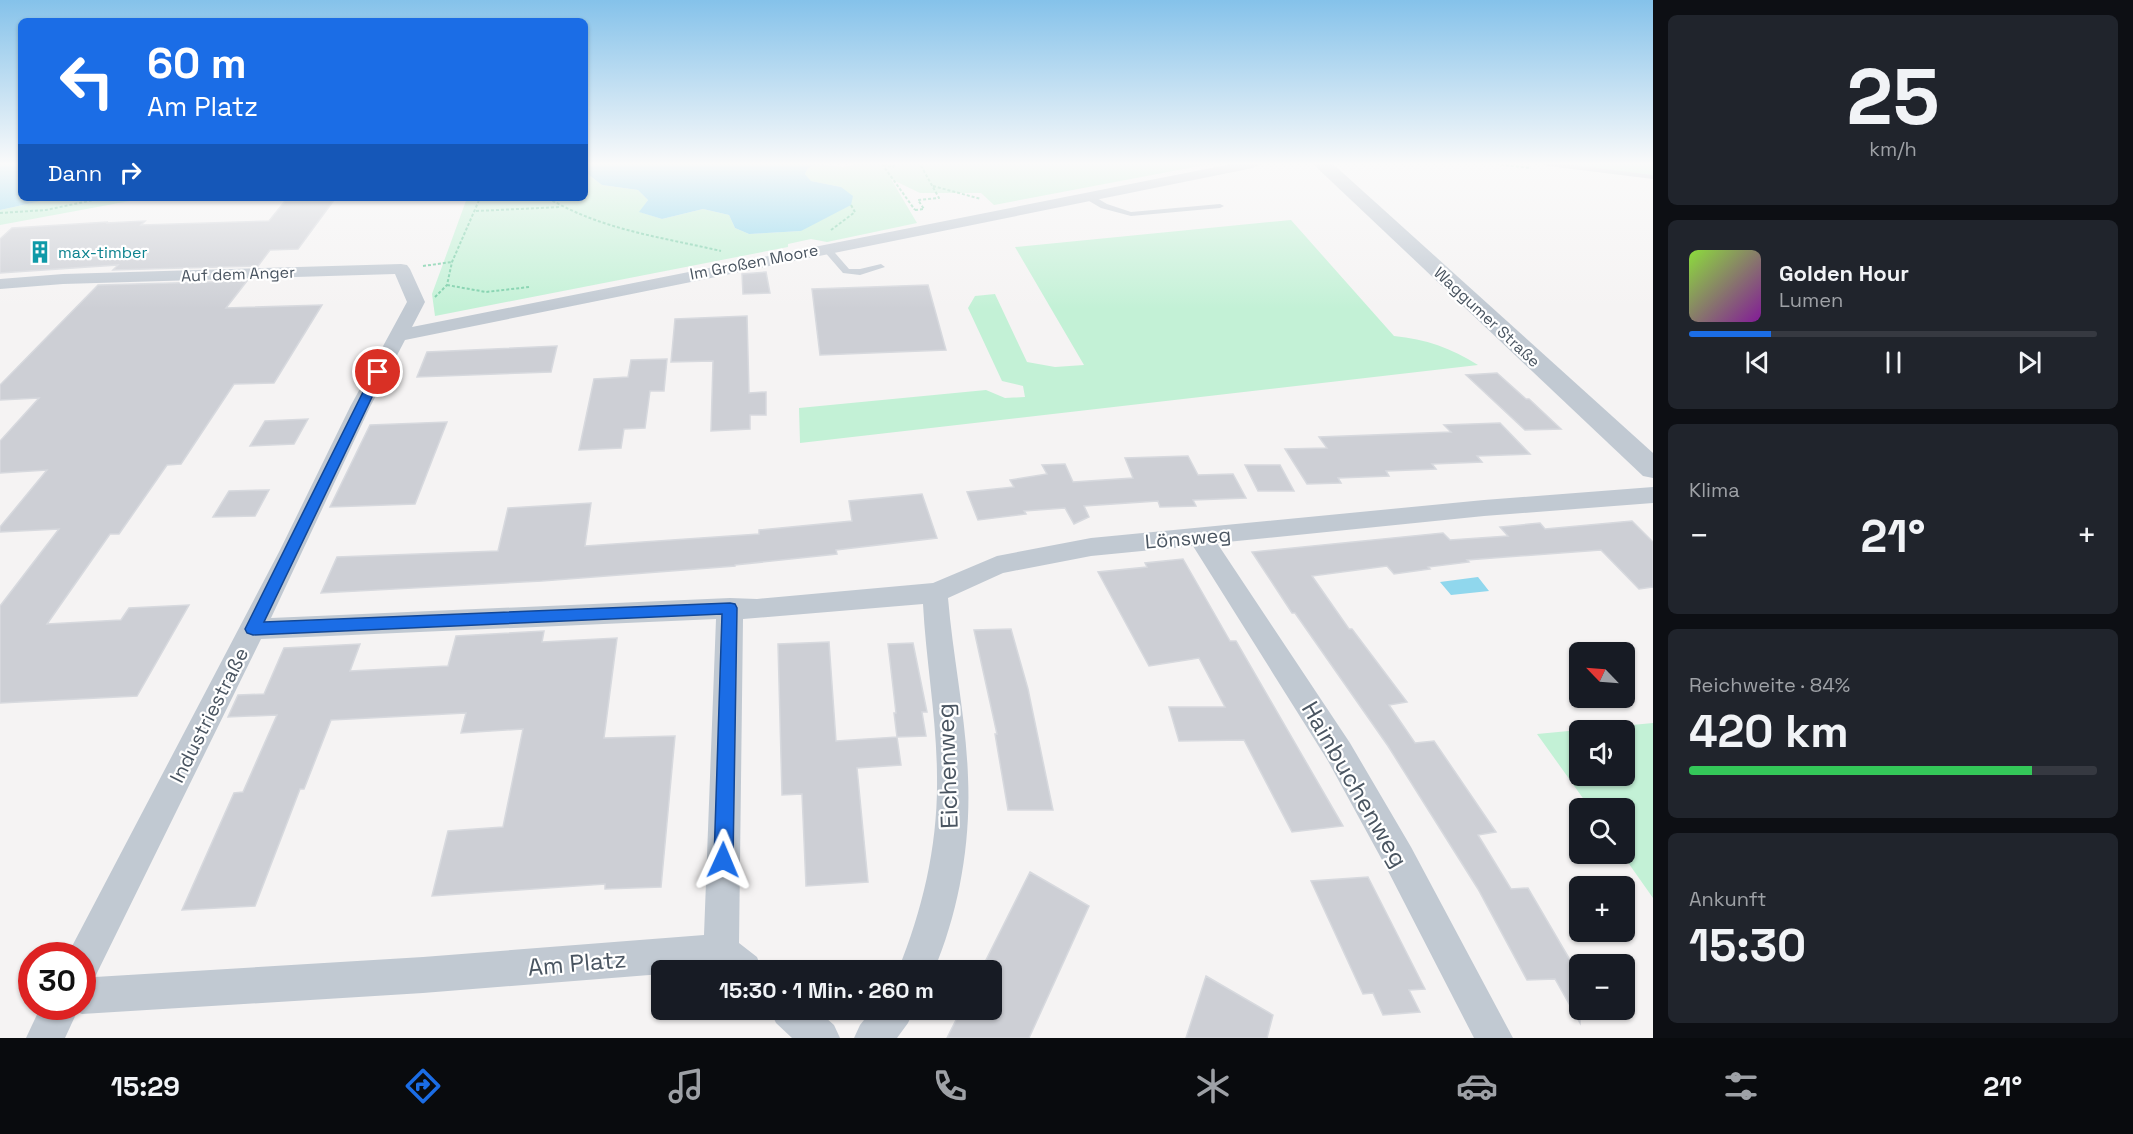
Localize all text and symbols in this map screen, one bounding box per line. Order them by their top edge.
text: 60 m [147,37,247,90]
icon: left [48,42,126,120]
text: 25 [1846,47,1940,147]
text: Am Platz [147,89,258,124]
text: km/h [1869,136,1917,162]
icon: right [114,156,147,189]
text: Dann [48,159,102,187]
building icon: max-timber [27,239,53,265]
street label: Im Großen Moore [688,239,820,285]
place label: max-timber [58,242,148,263]
text: Golden Hour [1779,259,1909,287]
street label: Auf dem Anger [181,262,295,286]
street label: Waggumer Straße [1429,262,1545,372]
text: Lumen [1779,287,1843,313]
pin [352,346,403,397]
icon: previous [1741,346,1774,379]
icon: pause [1877,346,1910,379]
icon: next [2013,346,2046,379]
icon: arrive [361,355,394,388]
text: Klima [1689,477,1740,503]
text: 21° [1861,508,1925,565]
text: − [1689,515,1709,557]
text: + [2077,515,2097,557]
street label: Lönsweg [1144,521,1232,555]
north arrow [1569,642,1635,708]
map controls [1569,642,1635,1020]
street label: Industriestraße [164,643,254,787]
text: Reichweite · 84% [1689,672,1850,698]
street label: Hainbuchenweg [1295,695,1415,873]
street label: Eichenweg [929,703,965,829]
text: 420 km [1689,703,1849,760]
button: sound [1569,720,1635,786]
button: search [1569,798,1635,864]
position arrow [691,828,755,892]
button: + [1569,876,1635,942]
text: Ankunft [1689,886,1767,912]
text: 15:30 [1689,917,1806,974]
speed limit sign: 30 [18,942,96,1020]
street label: Am Platz [526,943,628,983]
button: − [1569,954,1635,1020]
text: 15:30 · 1 Min. · 260 m [719,976,934,1004]
icon: directions [402,1065,444,1107]
icon: music [665,1065,707,1107]
icon: phone [929,1065,971,1107]
icon: climate [1192,1065,1234,1107]
icon: car [1456,1065,1498,1107]
icon: filters [1720,1065,1762,1107]
text: 15:29 [111,1069,180,1104]
text: 21° [1983,1069,2022,1104]

